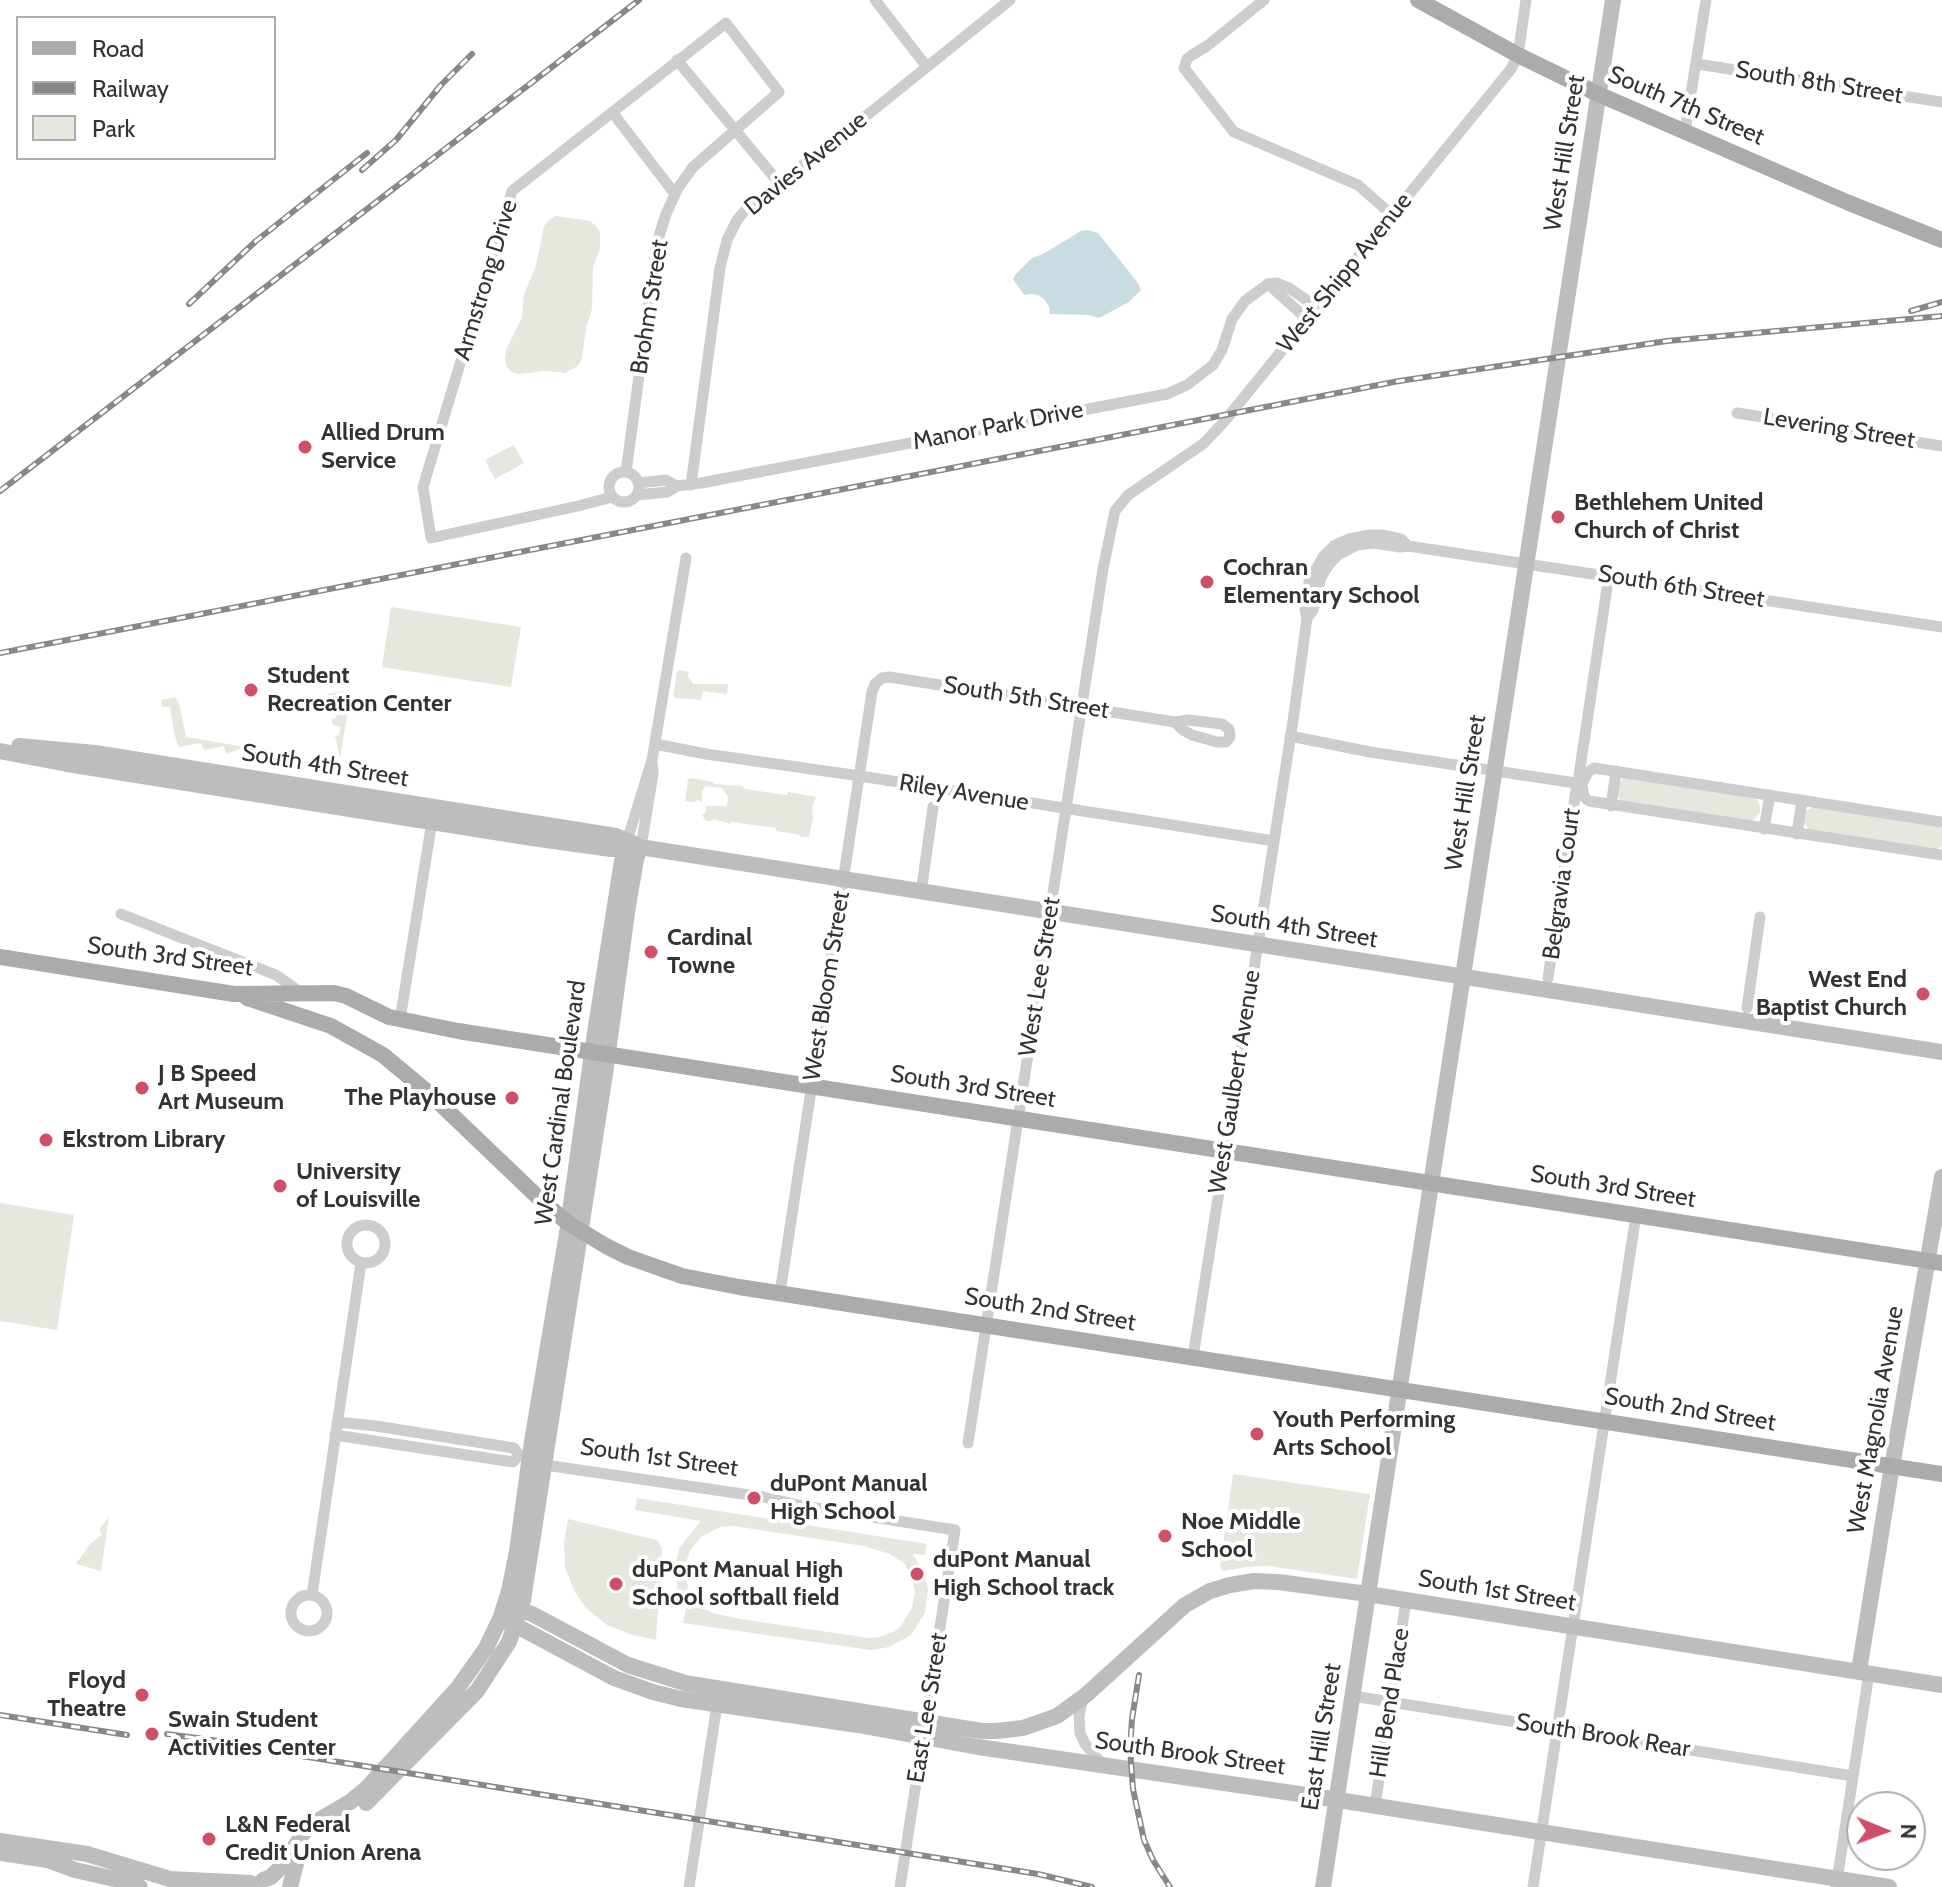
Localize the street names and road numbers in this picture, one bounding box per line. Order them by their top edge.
street label: South 8th Street [1733,56,1905,110]
street label: South 7th Street [1604,60,1768,152]
street label: West Hill Street [1538,73,1592,233]
street label: Davies Avenue [739,106,873,222]
street label: West Shipp Avenue [1272,187,1418,359]
street label: Armstrong Drive [448,196,524,364]
street label: Brohm Street [625,238,675,376]
street label: Manor Park Drive [910,395,1086,457]
street label: Levering Street [1761,403,1917,455]
street label: South 6th Street [1596,560,1766,614]
street label: South 5th Street [941,671,1111,725]
street label: West Hill Street [1439,713,1493,873]
street label: South 4th Street [240,739,410,793]
street label: Riley Avenue [897,769,1031,817]
street label: Belgravia Court [1537,807,1587,961]
street label: West Bloom Street [798,889,856,1083]
street label: West Lee Street [1013,895,1067,1059]
street label: South 4th Street [1209,900,1379,954]
street label: South 3rd Street [85,931,255,983]
street label: West Gaulbert Avenue [1203,968,1267,1196]
street label: West Cardinal Boulevard [530,979,592,1227]
street label: South 3rd Street [888,1060,1058,1114]
street label: South 3rd Street [1528,1160,1698,1214]
street label: South 2nd Street [962,1282,1138,1338]
street label: West Magnolia Avenue [1842,1304,1910,1536]
street label: South 2nd Street [1602,1382,1778,1438]
street label: South 1st Street [578,1433,740,1483]
street label: South 1st Street [1416,1564,1578,1618]
street label: Hill Bend Place [1364,1626,1416,1780]
street label: East Lee Street [902,1631,954,1785]
street label: East Hill Street [1296,1661,1348,1813]
street label: South Brook Rear [1514,1708,1692,1764]
street label: South Brook Street [1093,1726,1287,1782]

